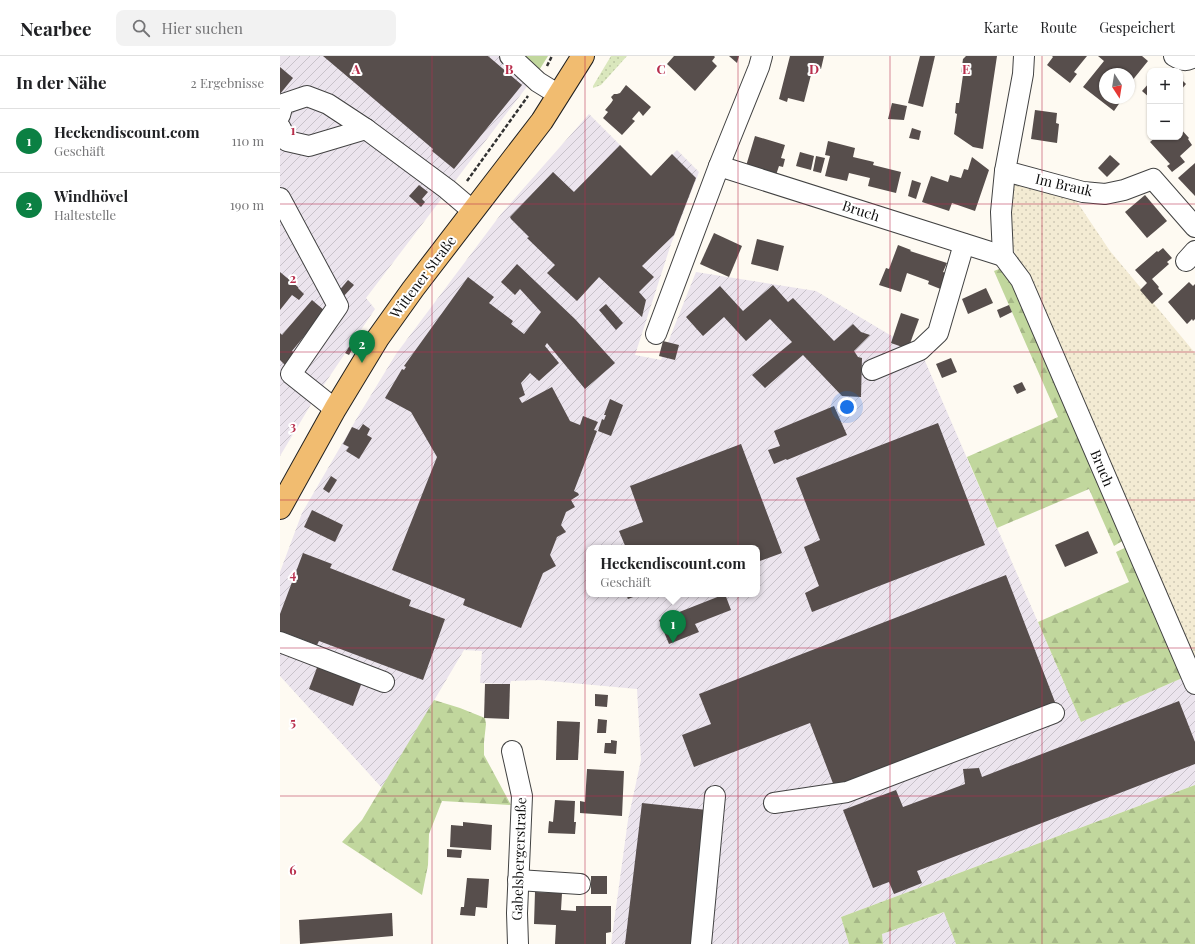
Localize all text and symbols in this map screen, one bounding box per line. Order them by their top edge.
search box [116,10,396,46]
text: Nearbee [20,15,92,41]
icon: search [130,17,152,39]
text: Hier suchen [162,18,243,38]
text: Karte [984,18,1018,37]
text: Route [1040,18,1077,37]
text: Gespeichert [1099,18,1175,37]
text: A [351,60,361,77]
text: B [505,60,514,77]
text: C [656,60,666,77]
text: D [809,60,819,77]
text: E [962,60,970,77]
north arrow [1099,68,1135,104]
map controls [1147,68,1183,140]
button: + [1147,68,1183,104]
text: In der Nähe [16,71,107,93]
text: 2 Ergebnisse [190,74,264,91]
button: − [1147,104,1183,140]
text: 1 [291,121,296,138]
text: Heckendiscount.com [54,122,199,142]
text: 1 [27,132,31,149]
text: 110 m [232,132,264,149]
text: Geschäft [54,142,105,159]
street label: Im Brauk [1034,169,1095,200]
text: Windhövel [54,186,128,206]
text: 2 [26,196,32,213]
text: 190 m [230,196,264,213]
street label: Bruch [840,196,883,226]
text: Haltestelle [54,206,116,223]
street label: Wittener Straße [385,232,460,323]
text: 2 [290,269,297,286]
pin: 2 [349,330,375,363]
your location [837,397,857,417]
text: 3 [290,417,296,434]
street label: Bruch [1086,447,1119,490]
popup [586,545,760,597]
text: Heckendiscount.com [600,553,746,573]
text: 4 [290,565,297,582]
text: Geschäft [600,573,651,590]
pin: 1 [660,610,686,643]
text: 5 [290,713,296,730]
street label: Gabelsbergerstraße [507,797,530,921]
text: 6 [289,861,297,878]

